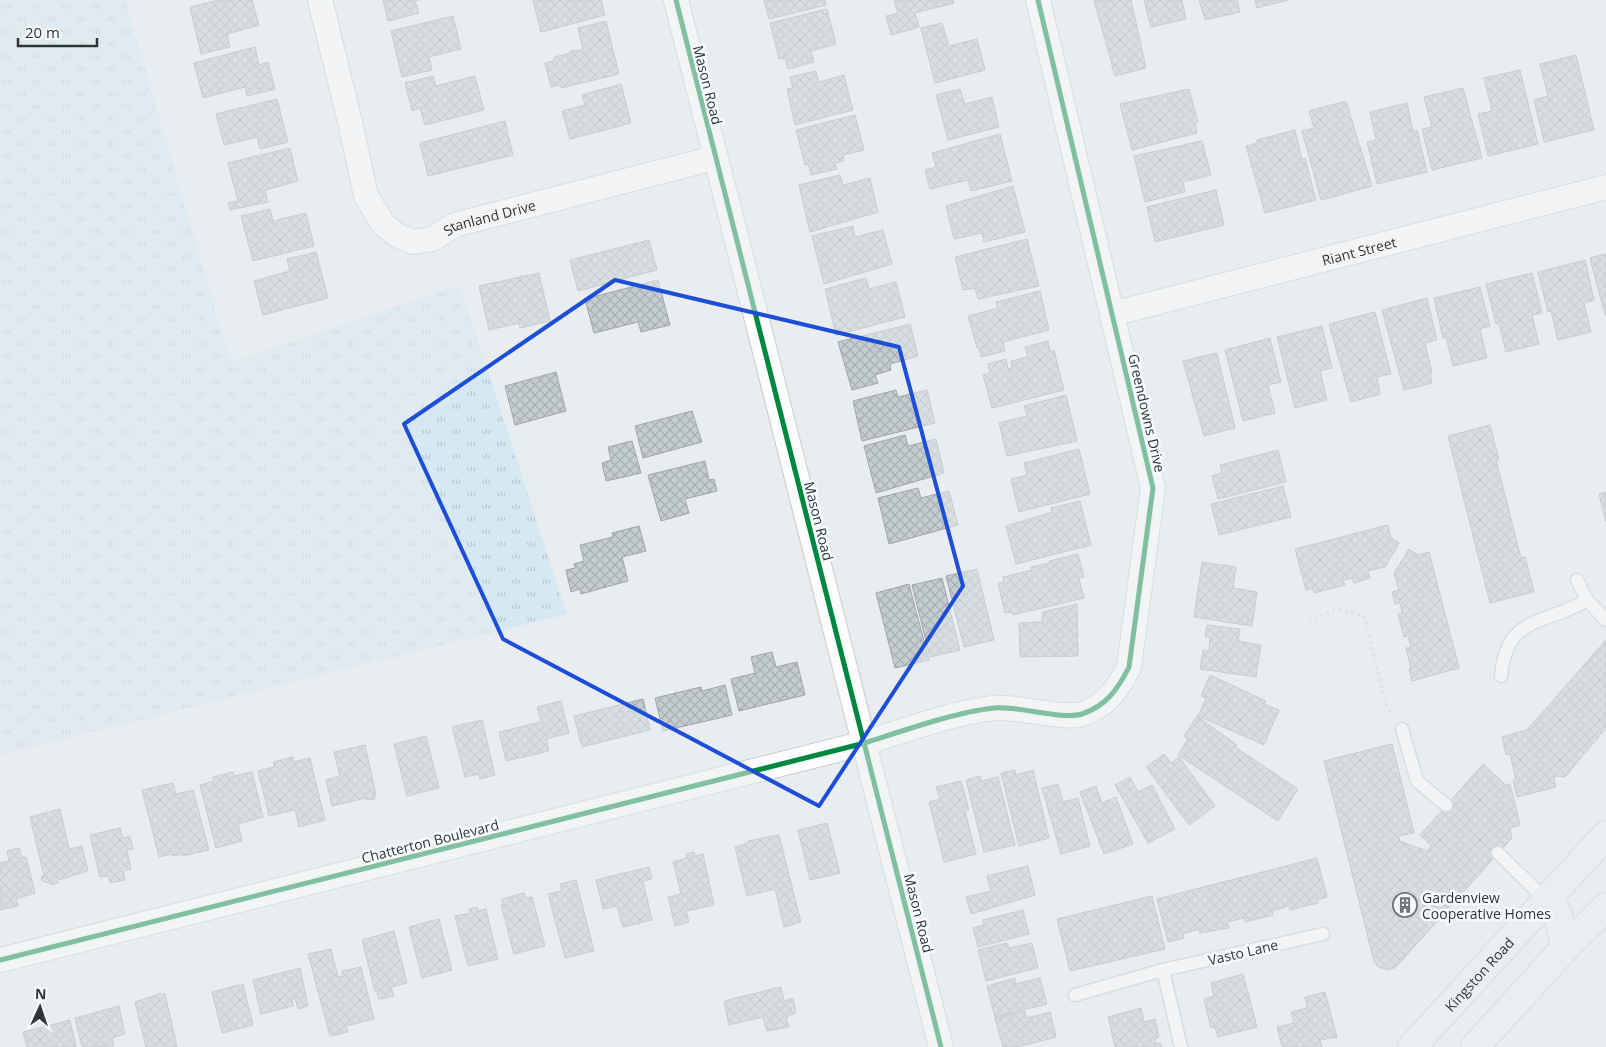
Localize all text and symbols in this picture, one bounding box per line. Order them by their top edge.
scale bar [18,15,96,47]
text: 20 m [25,22,60,42]
street label: Mason Road [689,43,727,127]
street label: Stanland Drive [439,195,538,239]
street label: Riant Street [1320,232,1398,269]
street label: Greendowns Drive [1124,352,1170,474]
street label: Mason Road [800,479,838,563]
street label: Chatterton Boulevard [359,815,501,867]
street label: Mason Road [900,871,938,955]
place label: Gardenview Cooperative Homes [1422,888,1551,923]
building icon: Gardenview Cooperative Homes [1392,892,1418,918]
street label: Kingston Road [1440,933,1518,1015]
street label: Vasto Lane [1206,935,1280,969]
north arrow [15,982,65,1032]
text: N [35,984,47,1003]

